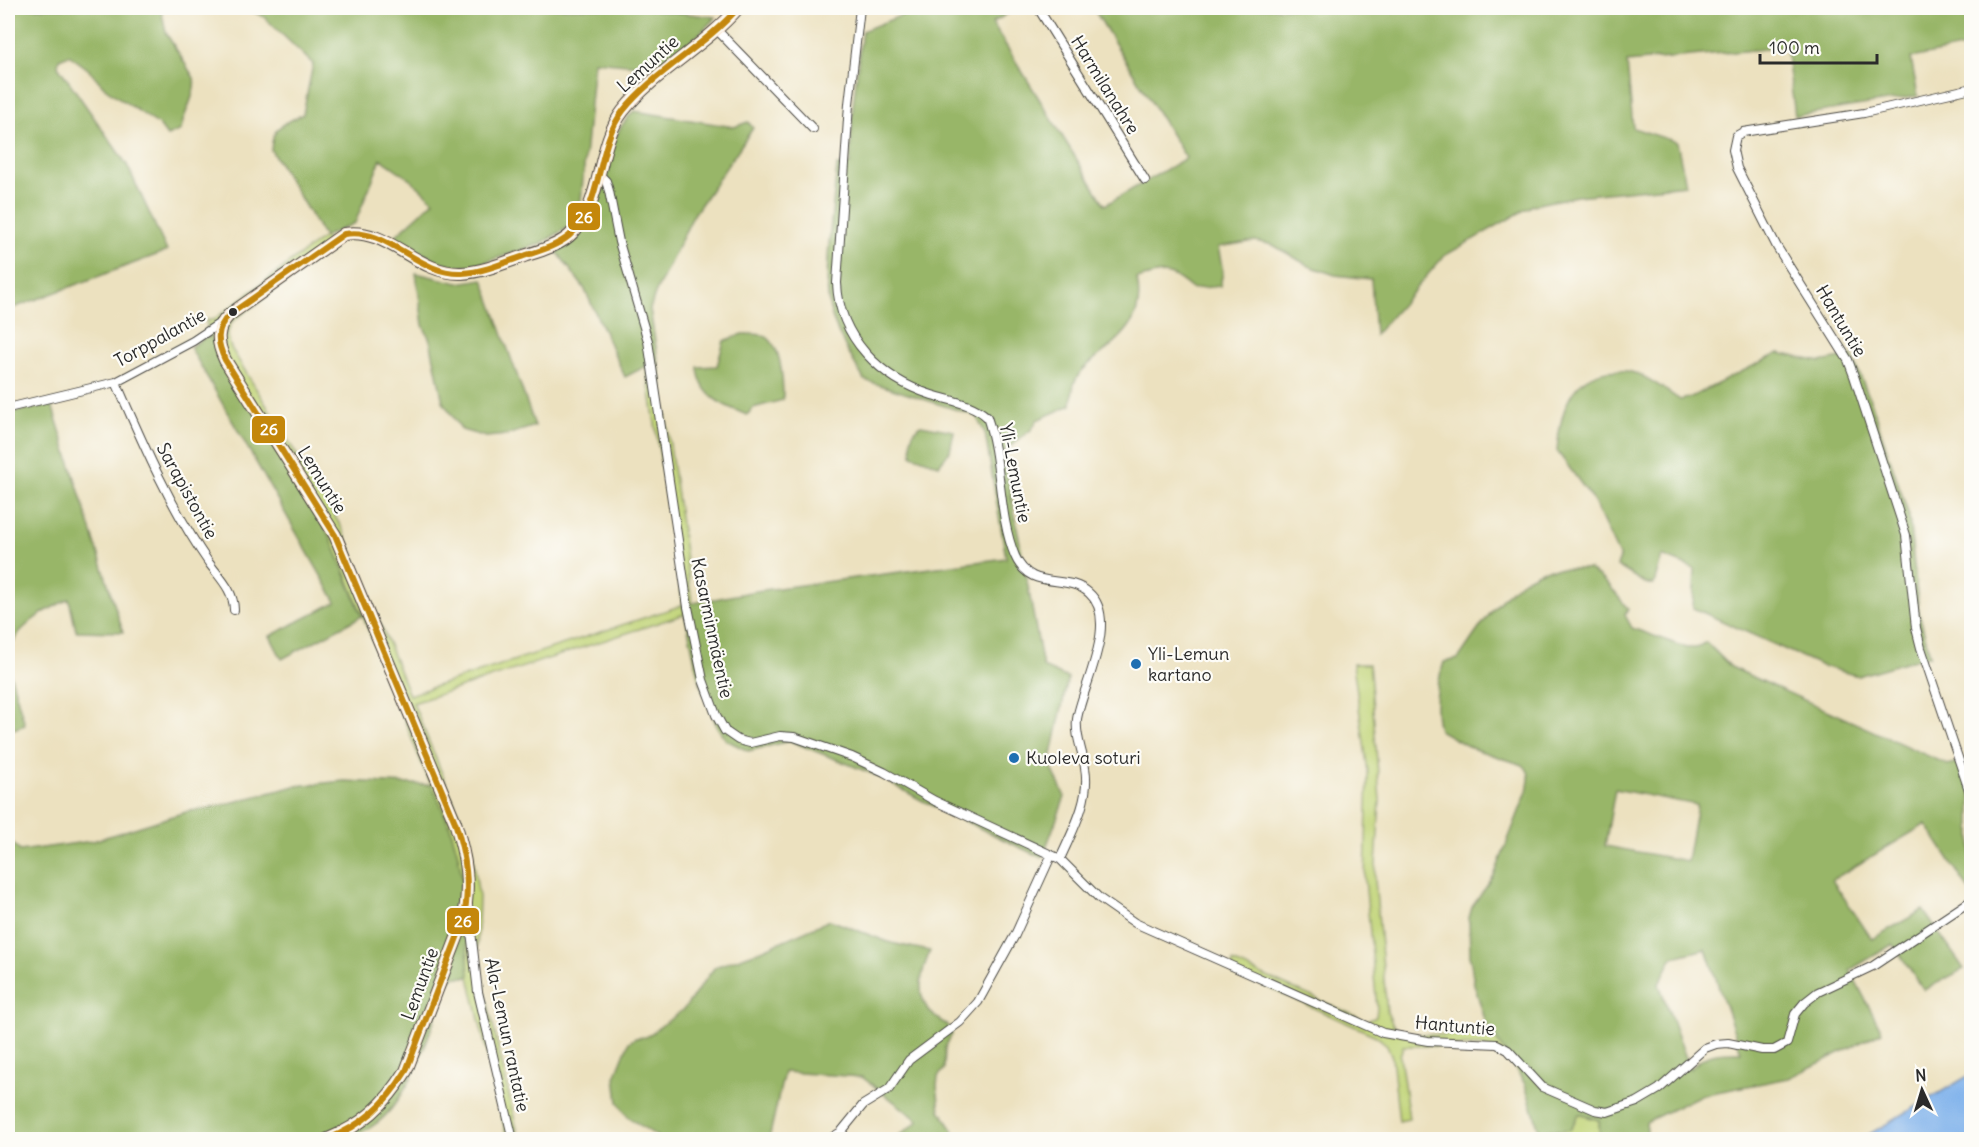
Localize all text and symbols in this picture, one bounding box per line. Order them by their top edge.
scale bar [1760,27,1877,65]
street label: Lemuntie [612,30,683,97]
street label: Harmilanahre [1066,31,1145,138]
text: 100 m [1769,36,1820,59]
line badge: 26 [567,202,601,231]
text: 26 [575,207,593,227]
street label: Hantuntie [1811,280,1872,361]
street label: Torppalantie [110,303,209,372]
unlabelled marker [227,306,239,318]
line badge: 26 [251,415,286,444]
text: 26 [260,419,278,439]
street label: Yli-Lemuntie [995,421,1036,525]
street label: Sarapistontie [152,439,223,543]
street label: Lemuntie [293,442,352,518]
street label: Kasarminmäentie [686,556,739,700]
place label: Yli-Lemun kartano [1148,642,1229,686]
marker: Yli-Lemun kartano [1129,657,1143,671]
place label: Kuoleva soturi [1026,746,1141,769]
marker: Kuoleva soturi [1007,751,1021,765]
line badge: 26 [446,907,480,935]
text: 26 [454,911,472,931]
street label: Lemuntie [396,945,443,1023]
street label: Ala-Lemun rantatie [480,956,535,1114]
street label: Hantuntie [1414,1011,1496,1040]
north arrow [1892,1060,1952,1120]
text: N [1915,1065,1927,1085]

